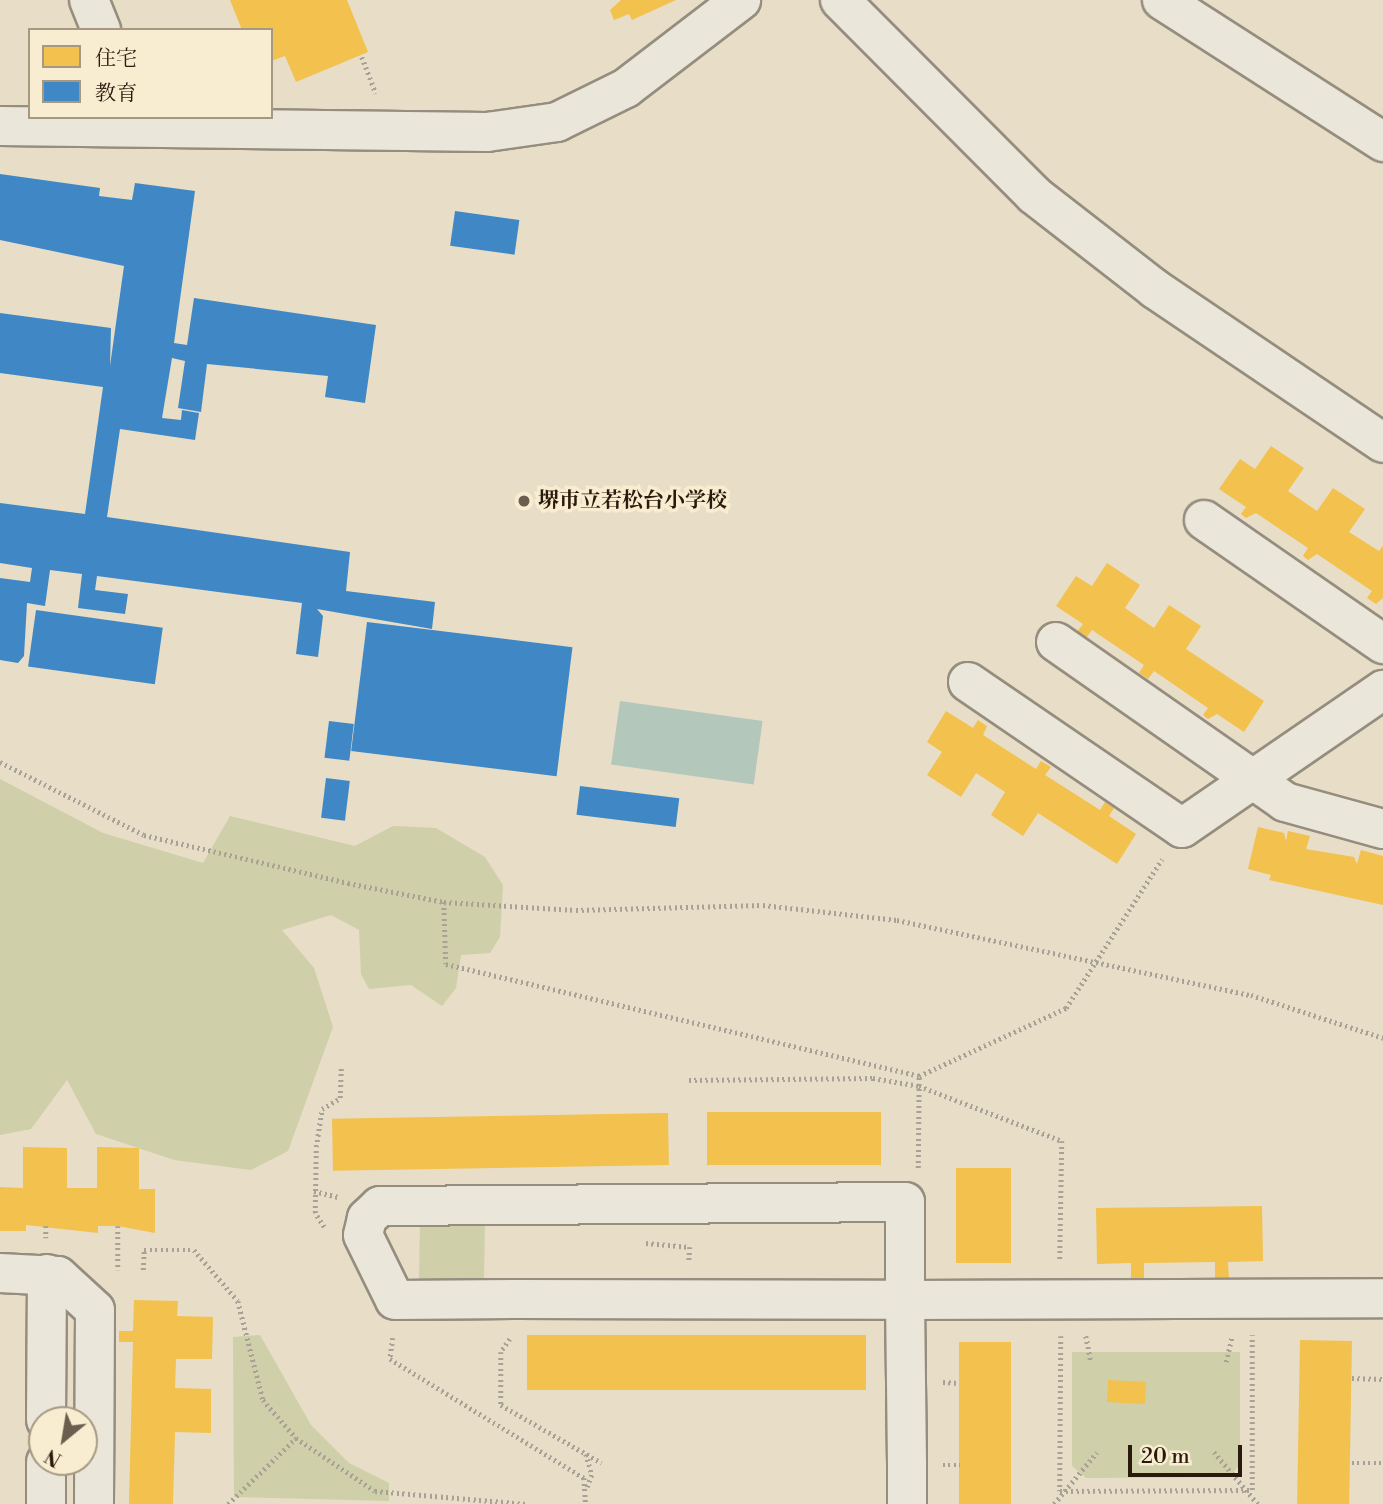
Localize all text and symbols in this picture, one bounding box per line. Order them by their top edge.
legend [28,28,273,119]
text: 住宅 [95,46,137,72]
text: 教育 [95,81,137,107]
place label: 堺市立若松台小学校 [538,488,727,514]
marker: 堺市立若松台小学校 [516,493,532,509]
north arrow [28,1406,98,1476]
scale bar [1131,1430,1245,1474]
text: N [41,1443,66,1472]
text: 20 m [1141,1444,1190,1470]

